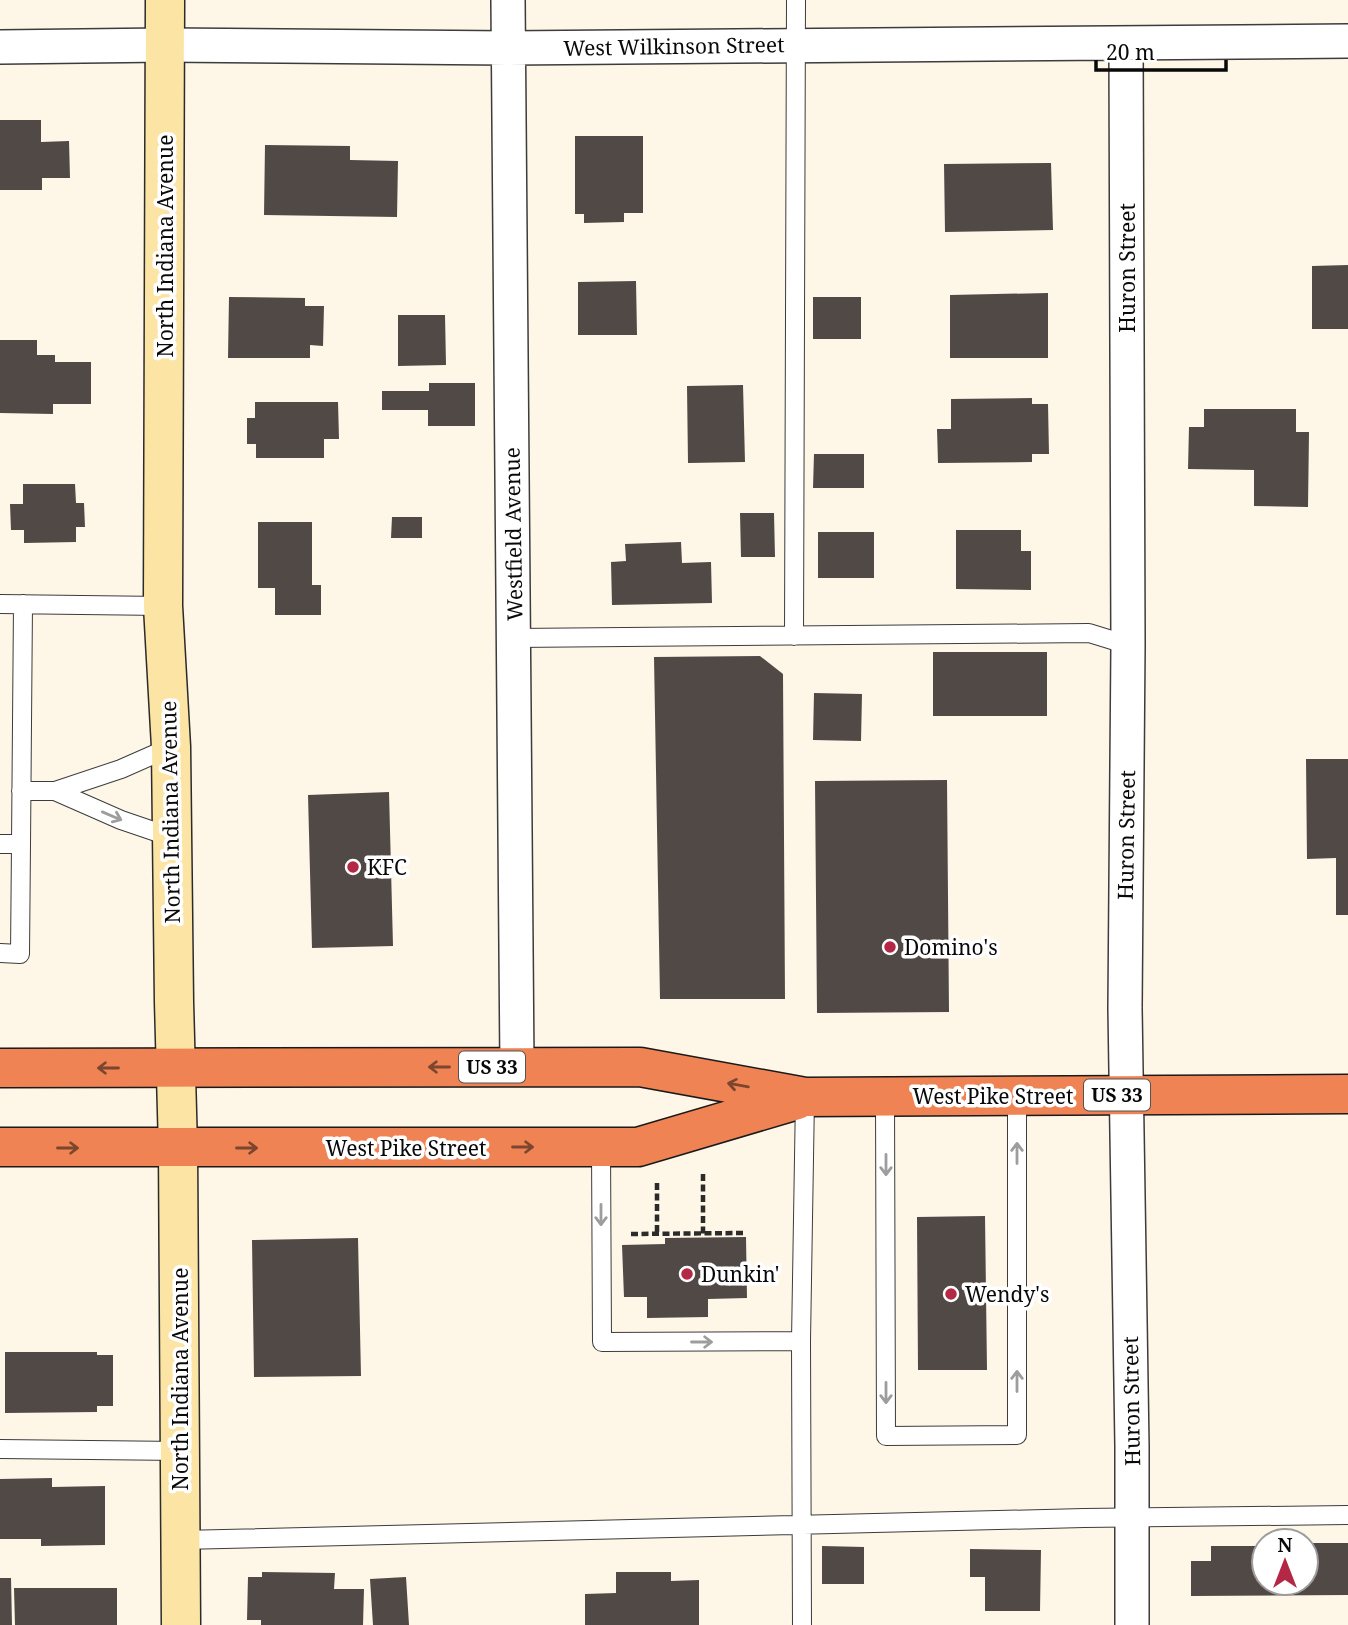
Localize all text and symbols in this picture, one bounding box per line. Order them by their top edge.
scale bar [1096,28,1226,72]
street label: West Wilkinson Street [563,30,785,62]
text: 20 m [1106,38,1155,66]
street label: North Indiana Avenue [151,135,179,357]
street label: Huron Street [1113,203,1141,333]
street label: Westfield Avenue [497,447,529,621]
street label: North Indiana Avenue [154,700,186,924]
street label: Huron Street [1111,770,1141,900]
one-way arrow [101,810,122,823]
place label: KFC [367,853,407,881]
marker: KFC [345,859,361,875]
place label: Domino's [904,933,998,961]
marker: Domino's [882,939,898,955]
road number: US 33 [459,1051,525,1082]
one-way arrow [427,1060,450,1074]
one-way arrow [97,1061,120,1075]
one-way arrow [727,1078,750,1091]
road number: US 33 [1084,1079,1150,1110]
street label: West Pike Street [913,1082,1073,1110]
street label: West Pike Street [326,1134,486,1162]
one-way arrow [511,1140,534,1154]
one-way arrow [56,1141,79,1154]
one-way arrow [235,1141,258,1155]
one-way arrow [1010,1142,1024,1165]
one-way arrow [879,1153,893,1176]
one-way arrow [594,1203,608,1226]
place label: Dunkin' [701,1260,779,1288]
marker: Dunkin' [679,1266,695,1282]
street label: North Indiana Avenue [166,1268,194,1490]
place label: Wendy's [965,1280,1049,1308]
marker: Wendy's [943,1286,959,1302]
one-way arrow [690,1335,713,1349]
street label: Huron Street [1116,1336,1146,1466]
one-way arrow [1010,1370,1024,1393]
one-way arrow [879,1381,893,1404]
north arrow [1250,1527,1320,1597]
text: N [1278,1532,1293,1558]

